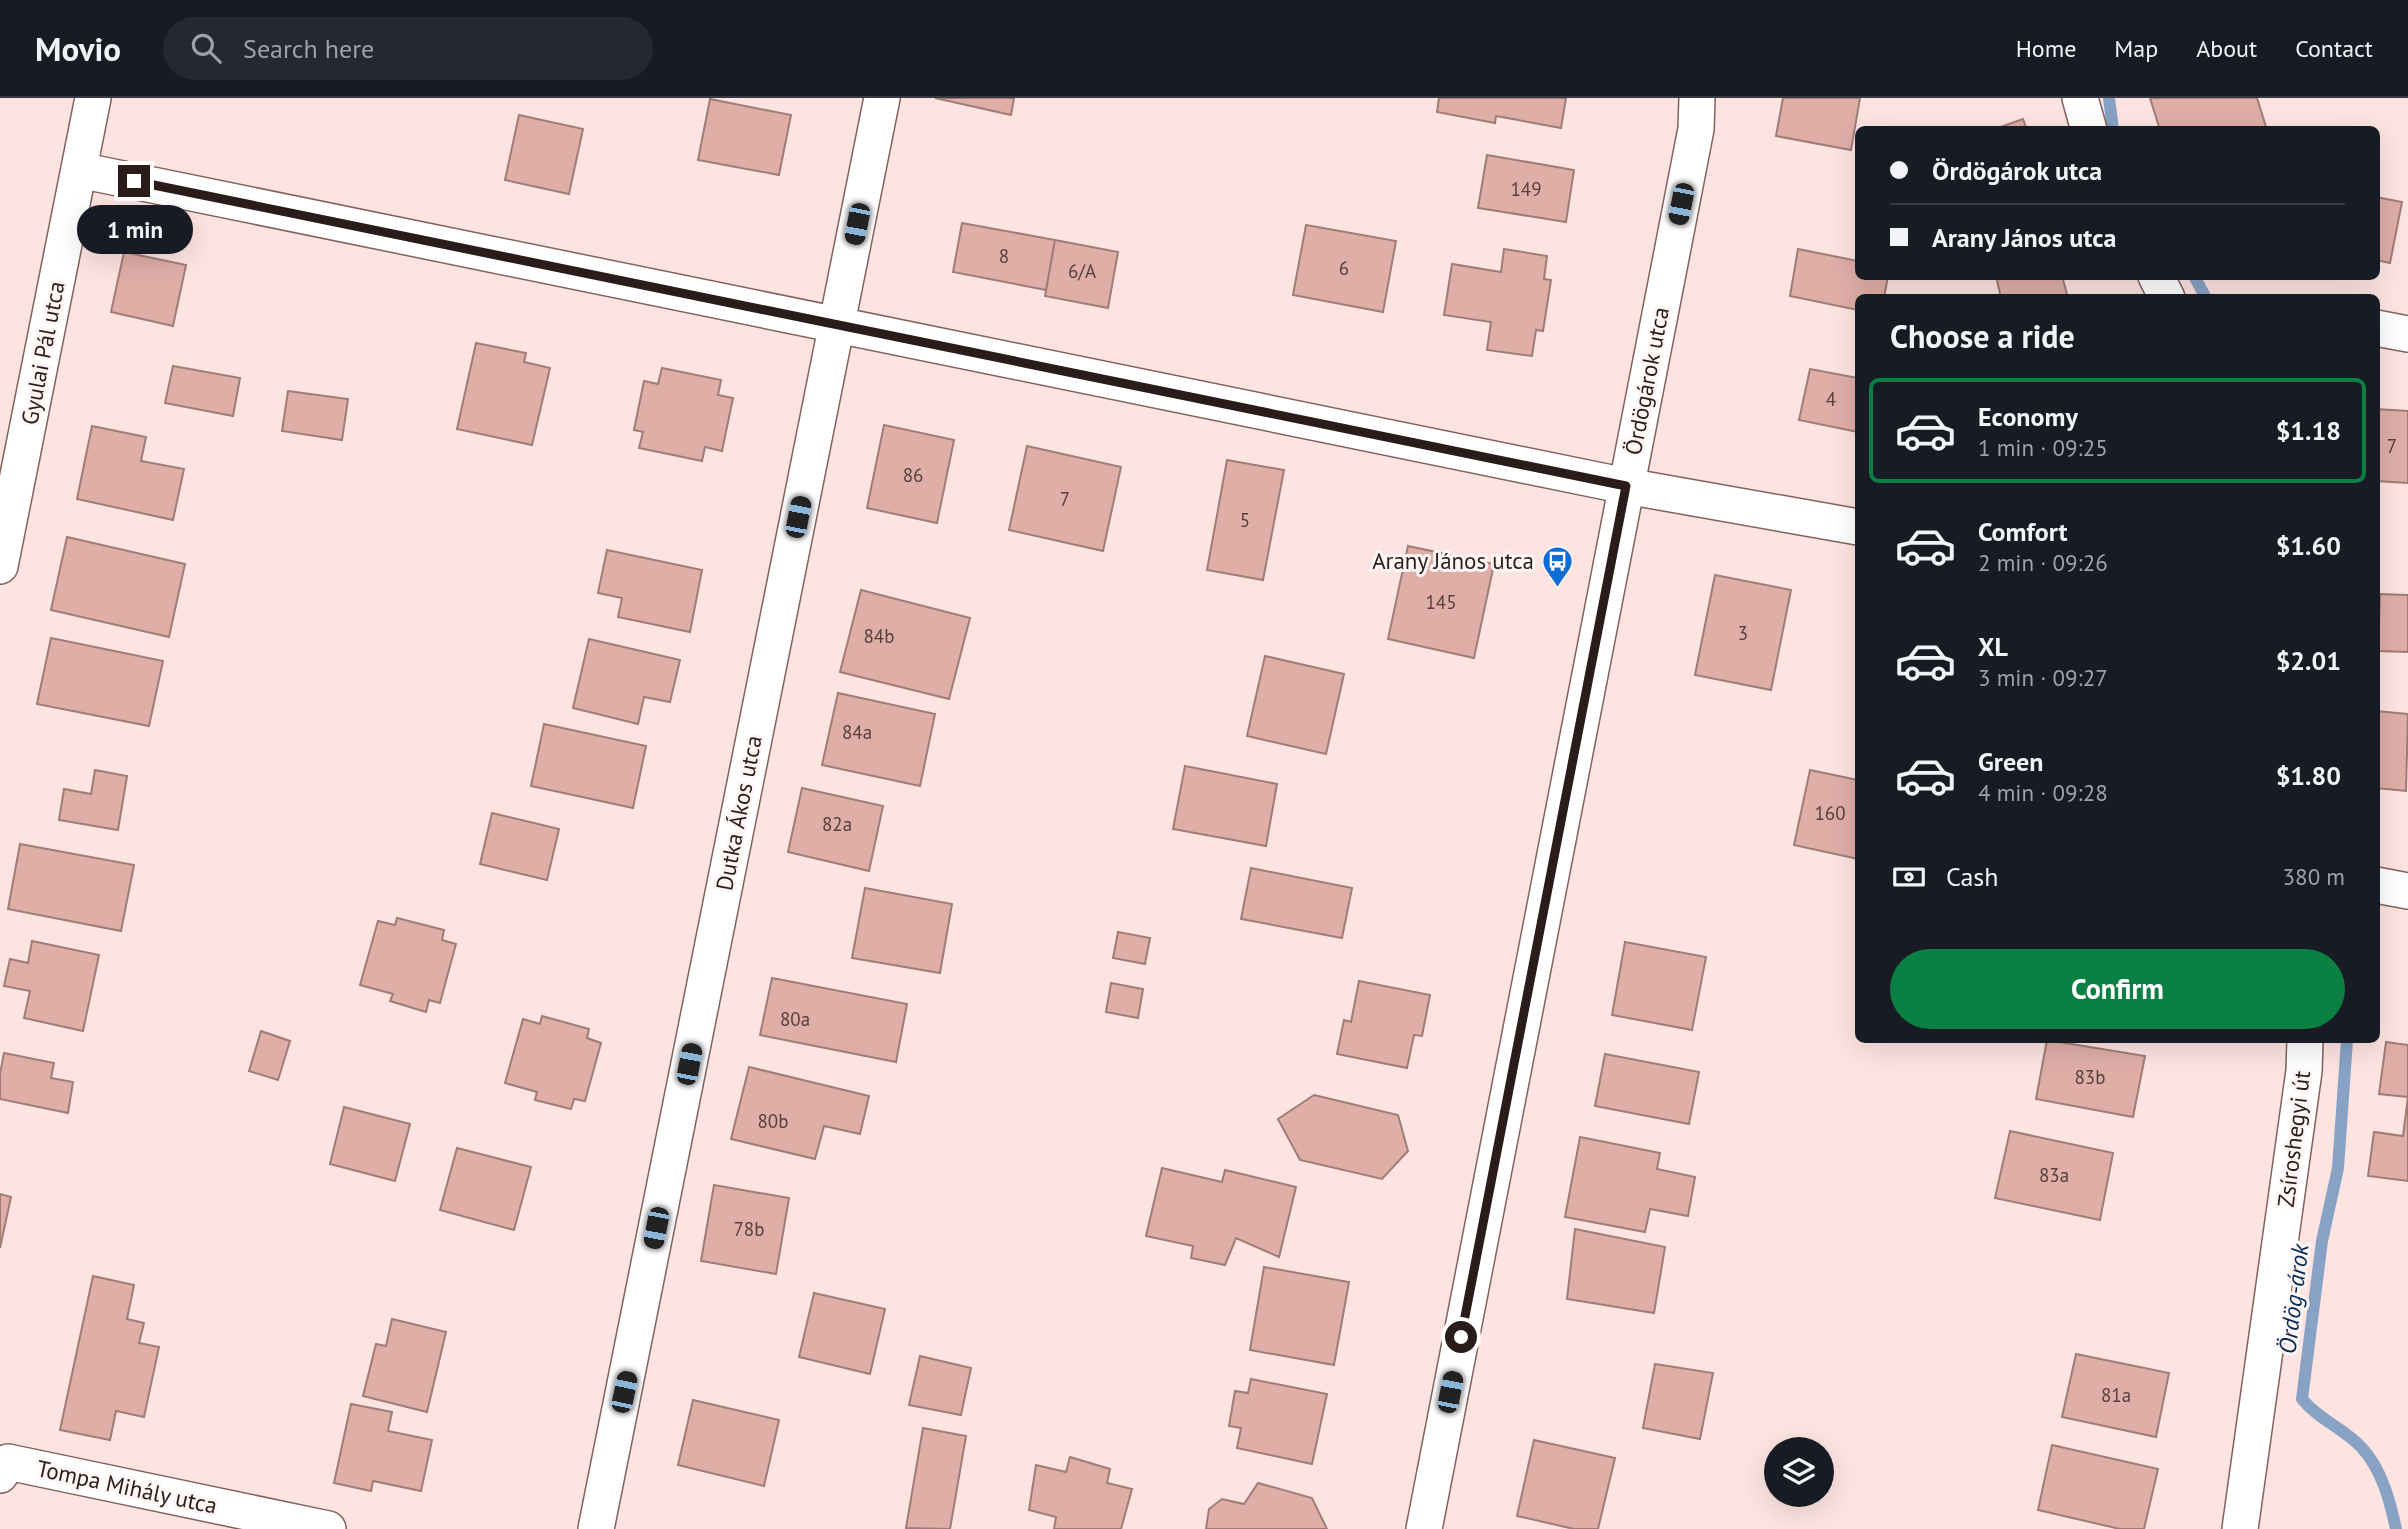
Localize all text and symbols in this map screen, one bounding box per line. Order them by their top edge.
search box [163,17,653,80]
text: Movio [35,27,121,70]
icon: search [187,29,225,67]
text: Search here [243,32,374,65]
text: Home [2016,33,2076,64]
text: Map [2114,33,2158,64]
text: About [2196,33,2257,64]
text: Contact [2295,33,2373,64]
text: Ördögárok utca [1932,154,2102,187]
route end [118,165,150,197]
house number: 149 [1510,177,1542,201]
car [1667,181,1696,227]
car [843,201,872,247]
callout: 1 min [76,206,192,254]
text: 1 min [107,215,163,244]
text: Arany János utca [1932,221,2116,254]
house number: 8 [999,244,1009,268]
house number: 6 [1339,256,1349,280]
house number: 6/A [1068,259,1096,283]
street label: Gyulai Pál utca [14,279,71,427]
street label: Ördögárok utca [1618,304,1675,457]
text: Choose a ride [1890,315,2075,357]
house number: 4 [1826,387,1836,411]
icon: car [1894,399,1957,462]
text: Economy [1978,400,2078,433]
text: $1.18 [2276,414,2341,447]
text: 1 min · 09:25 [1978,433,2108,462]
house number: 7 [2387,434,2397,458]
house number: 86 [903,463,923,487]
house number: 7 [1060,487,1070,511]
car [784,494,813,540]
house number: 5 [1240,508,1250,532]
icon: car [1894,514,1957,577]
text: Comfort [1978,515,2068,548]
text: $1.60 [2276,529,2341,562]
bus stop icon: Arany János utca [1540,544,1574,588]
place label: Arany János utca [1372,546,1534,575]
text: 2 min · 09:26 [1978,548,2108,577]
house number: 145 [1425,590,1457,614]
house number: 3 [1738,621,1748,645]
house number: 84b [864,624,894,648]
icon: car [1894,629,1957,692]
text: XL [1978,630,2008,663]
text: $2.01 [2276,644,2341,677]
text: 3 min · 09:27 [1978,663,2108,692]
house number: 84a [842,720,872,744]
street label: Dutka Ákos utca [709,733,768,893]
icon: car [1894,744,1957,807]
text: Green [1978,745,2043,778]
text: $1.80 [2276,759,2341,792]
text: 4 min · 09:28 [1978,778,2108,807]
house number: 160 [1814,801,1846,825]
house number: 82a [822,812,852,836]
icon: cash [1890,858,1928,896]
text: Cash [1946,860,1998,893]
text: 380 m [2283,862,2345,891]
button: Confirm [1890,949,2345,1029]
house number: 80a [780,1007,810,1031]
car [675,1041,704,1087]
house number: 83b [2075,1065,2105,1089]
street label: Zsíroshegyi út [2271,1069,2316,1209]
house number: 80b [758,1109,788,1133]
house number: 83a [2039,1163,2069,1187]
car [642,1205,671,1251]
house number: 78b [734,1217,764,1241]
water label: Ördög-árok [2271,1241,2316,1356]
route start [1445,1321,1477,1353]
car [610,1369,639,1415]
car [1436,1369,1465,1415]
house number: 81a [2101,1383,2131,1407]
map controls [1764,1437,1834,1507]
button: layers [1764,1437,1834,1507]
street label: Tompa Mihály utca [34,1453,220,1520]

